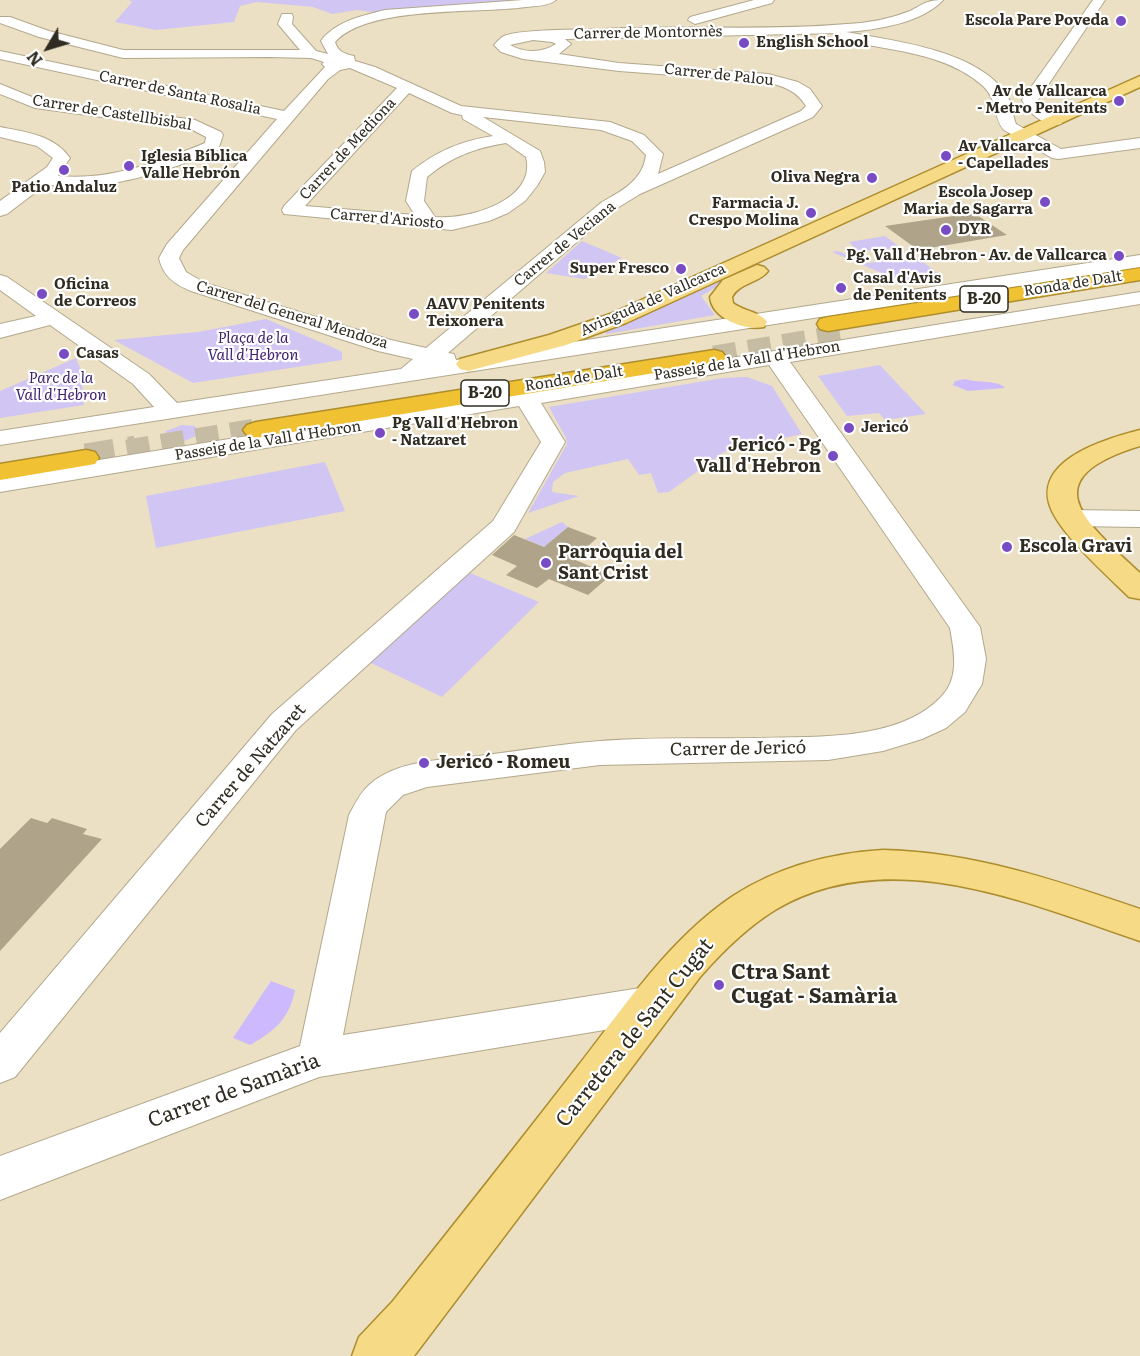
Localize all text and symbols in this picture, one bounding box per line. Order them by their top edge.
place label: Escola Pare Poveda [965,12,1109,30]
marker: Escola Pare Poveda [1114,14,1128,28]
north arrow [18,18,78,78]
street label: Carrer de Montornès [574,23,722,43]
place label: English School [756,34,869,52]
marker: English School [737,36,751,50]
text: N [20,46,47,72]
street label: Carrer de Palou [663,60,775,90]
street label: Carrer de Santa Rosalia [97,67,263,119]
place label: Av de Vallcarca - Metro Penitents [977,83,1107,118]
street label: Carrer de Castellbisbal [31,92,193,134]
street label: Carrer de Mediona [296,94,400,204]
marker: Av de Vallcarca - Metro Penitents [1112,94,1126,108]
place label: Av Vallcarca - Capellades [958,138,1052,173]
place label: Iglesia Bíblica Valle Hebrón [141,148,247,183]
marker: Av Vallcarca - Capellades [939,149,953,163]
marker: Iglesia Bíblica Valle Hebrón [122,159,136,173]
marker: Patio Andaluz [57,163,71,177]
place label: Oliva Negra [771,169,860,187]
marker: Oliva Negra [865,171,879,185]
place label: Patio Andaluz [11,179,117,197]
place label: Escola Josep Maria de Sagarra [903,184,1033,219]
place label: Farmacia J. Crespo Molina [688,195,799,230]
marker: Escola Josep Maria de Sagarra [1038,195,1052,209]
street label: Carrer de Veciana [511,197,619,291]
street label: Carrer d'Ariosto [329,205,445,233]
marker: Farmacia J. Crespo Molina [804,206,818,220]
place label: DYR [958,221,991,239]
marker: DYR [939,223,953,237]
place label: Pg. Vall d'Hebron - Av. de Vallcarca [846,247,1107,265]
marker: Pg. Vall d'Hebron - Av. de Vallcarca [1112,249,1126,263]
place label: Super Fresco [570,260,669,278]
street label: Avinguda de Vallcarca [577,260,729,340]
marker: Super Fresco [674,262,688,276]
street label: Ronda de Dalt [1022,267,1124,301]
place label: Casal d'Avis de Penitents [853,270,946,305]
place label: Oficina de Correos [54,276,136,311]
street label: Carrer del General Mendoza [194,277,390,353]
marker: Casal d'Avis de Penitents [834,281,848,295]
road number: B-20 [960,286,1008,312]
marker: Oficina de Correos [35,287,49,301]
place label: AAVV Penitents Teixonera [426,296,545,331]
marker: AAVV Penitents Teixonera [407,307,421,321]
park label: Plaça de la Vall d'Hebron [208,330,298,365]
street label: Passeig de la Vall d'Hebron [652,337,842,385]
place label: Casas [76,345,119,363]
marker: Casas [57,347,71,361]
street label: Ronda de Dalt [523,362,625,396]
park label: Parc de la Vall d'Hebron [16,370,106,405]
road number: B-20 [461,380,509,406]
place label: Pg Vall d'Hebron - Natzaret [392,415,518,450]
street label: Passeig de la Vall d'Hebron [173,417,363,465]
place label: Jericó [861,419,909,437]
marker: Jericó [842,421,856,435]
marker: Pg Vall d'Hebron - Natzaret [373,426,387,440]
place label: Jericó - Pg Vall d'Hebron [696,435,821,478]
marker: Jericó - Pg Vall d'Hebron [826,449,840,463]
place label: Escola Gravi [1019,536,1132,558]
marker: Escola Gravi [1000,540,1014,554]
place label: Parròquia del Sant Crist [558,542,683,584]
marker: Parròquia del Sant Crist [539,556,553,570]
street label: Carrer de Natzaret [191,700,311,832]
street label: Carrer de Jericó [670,737,806,761]
place label: Jericó - Romeu [436,752,570,774]
marker: Jericó - Romeu [417,756,431,770]
street label: Carretera de Sant Cugat [551,933,719,1133]
place label: Ctra Sant Cugat - Samària [731,960,897,1010]
marker: Ctra Sant Cugat - Samària [712,978,726,992]
street label: Carrer de Samària [145,1048,323,1134]

